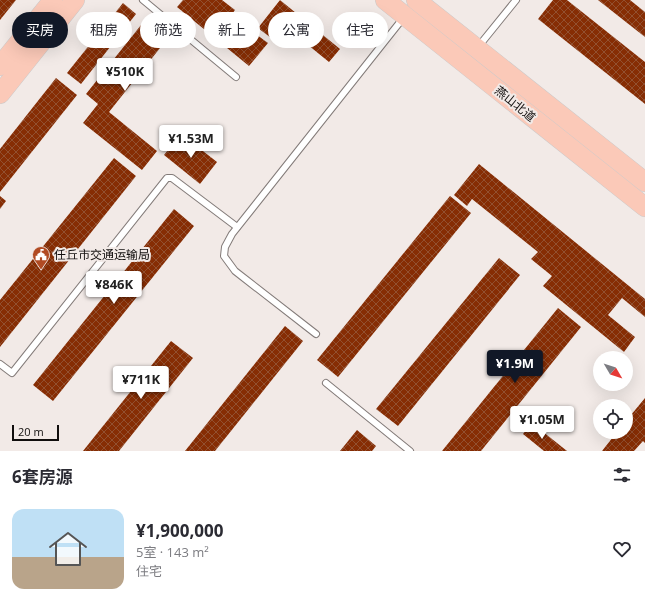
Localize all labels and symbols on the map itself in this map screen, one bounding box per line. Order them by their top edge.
pin: ¥510K [97,58,153,92]
street label: 燕山北道 [491,82,539,125]
pin: ¥1.53M [158,125,224,159]
public building icon: 任丘市交通运输局 [31,245,51,270]
place label: 任丘市交通运输局 [54,246,150,263]
pin: ¥846K [86,271,142,305]
pin: ¥1.9M [487,350,543,384]
north arrow [593,351,633,391]
pin: ¥711K [113,366,169,400]
pin: ¥1.05M [509,406,575,440]
scale bar [12,423,59,442]

